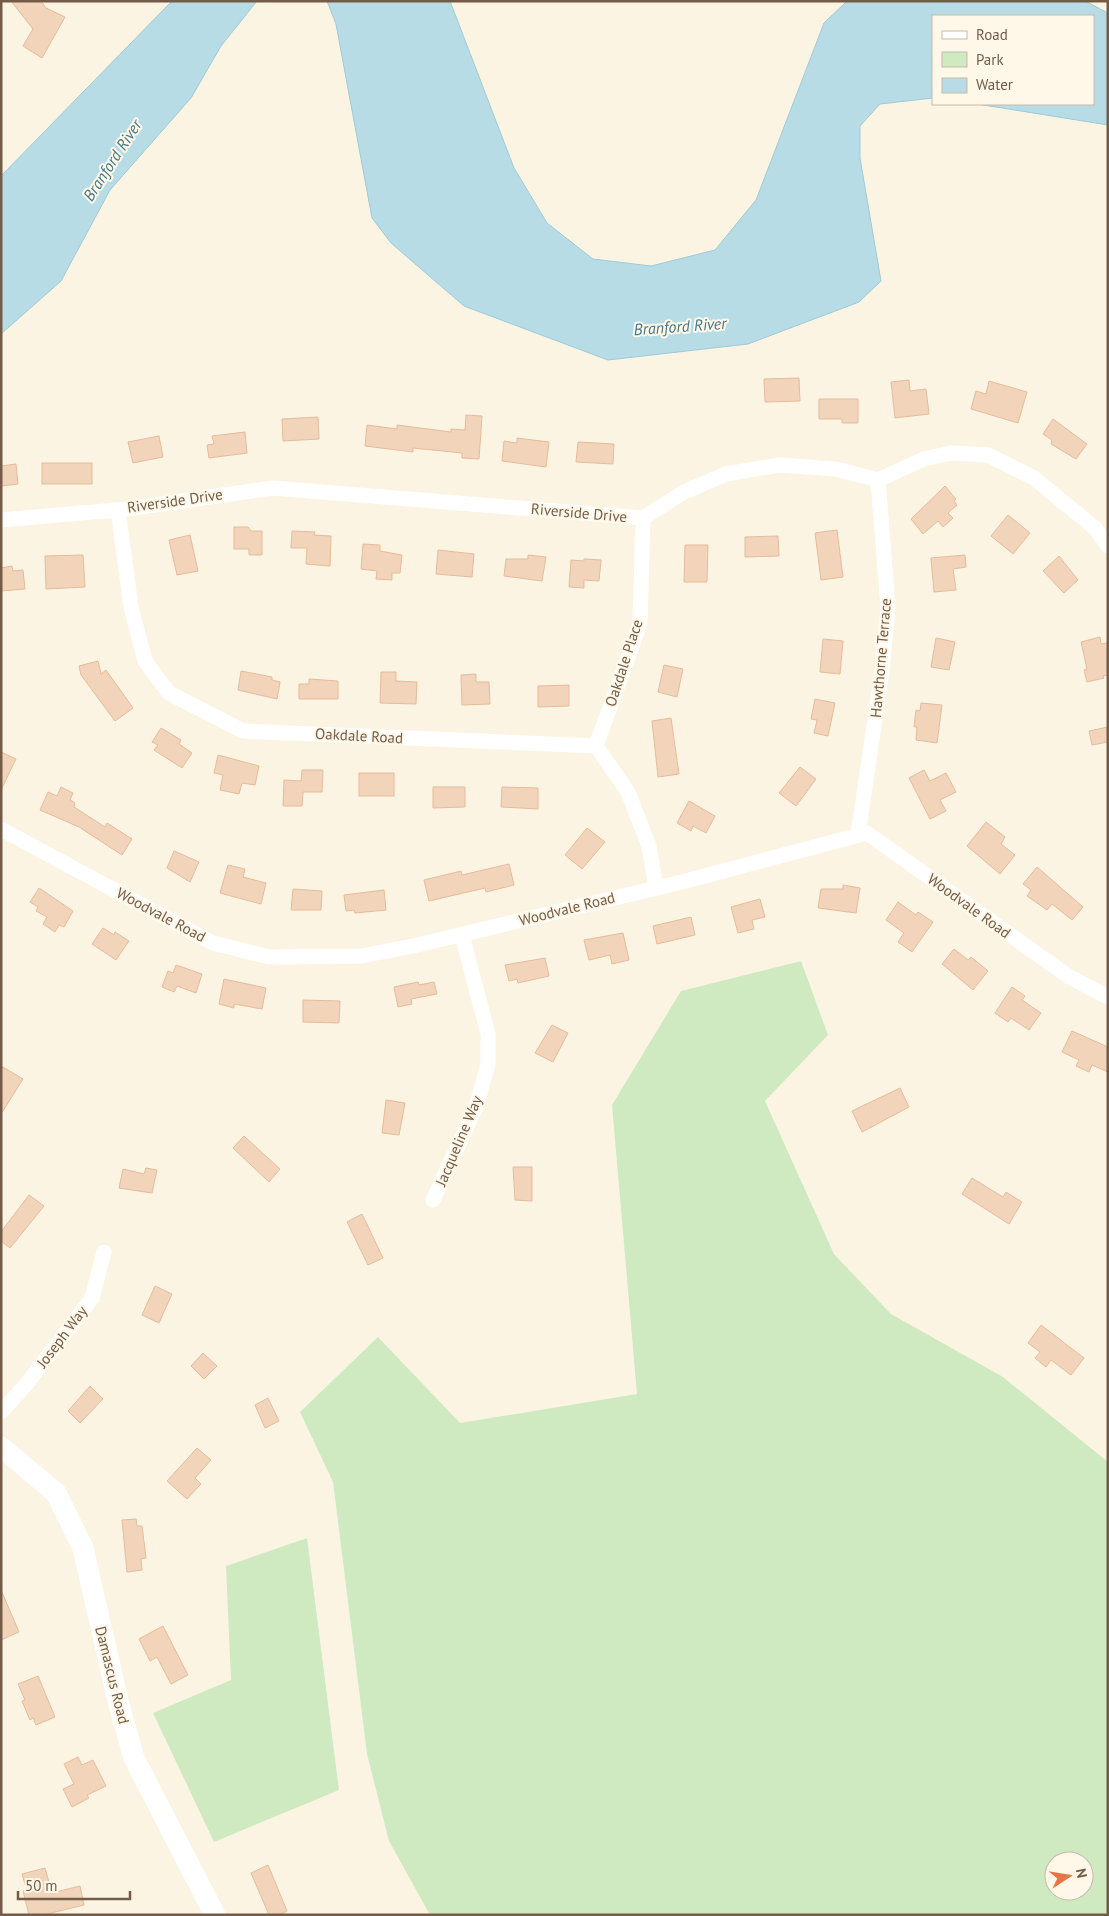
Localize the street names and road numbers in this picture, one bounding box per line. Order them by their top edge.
street label: Riverside Drive [126,484,224,517]
street label: Riverside Drive [530,499,628,526]
street label: Hawthorne Terrace [866,597,895,719]
street label: Oakdale Place [600,617,647,709]
street label: Oakdale Road [315,724,404,747]
street label: Woodvale Road [924,869,1015,942]
street label: Woodvale Road [113,883,209,946]
street label: Woodvale Road [517,887,617,930]
street label: Jacqueline Way [431,1093,486,1190]
street label: Joseph Way [32,1302,91,1372]
street label: Damascus Road [91,1624,134,1726]

